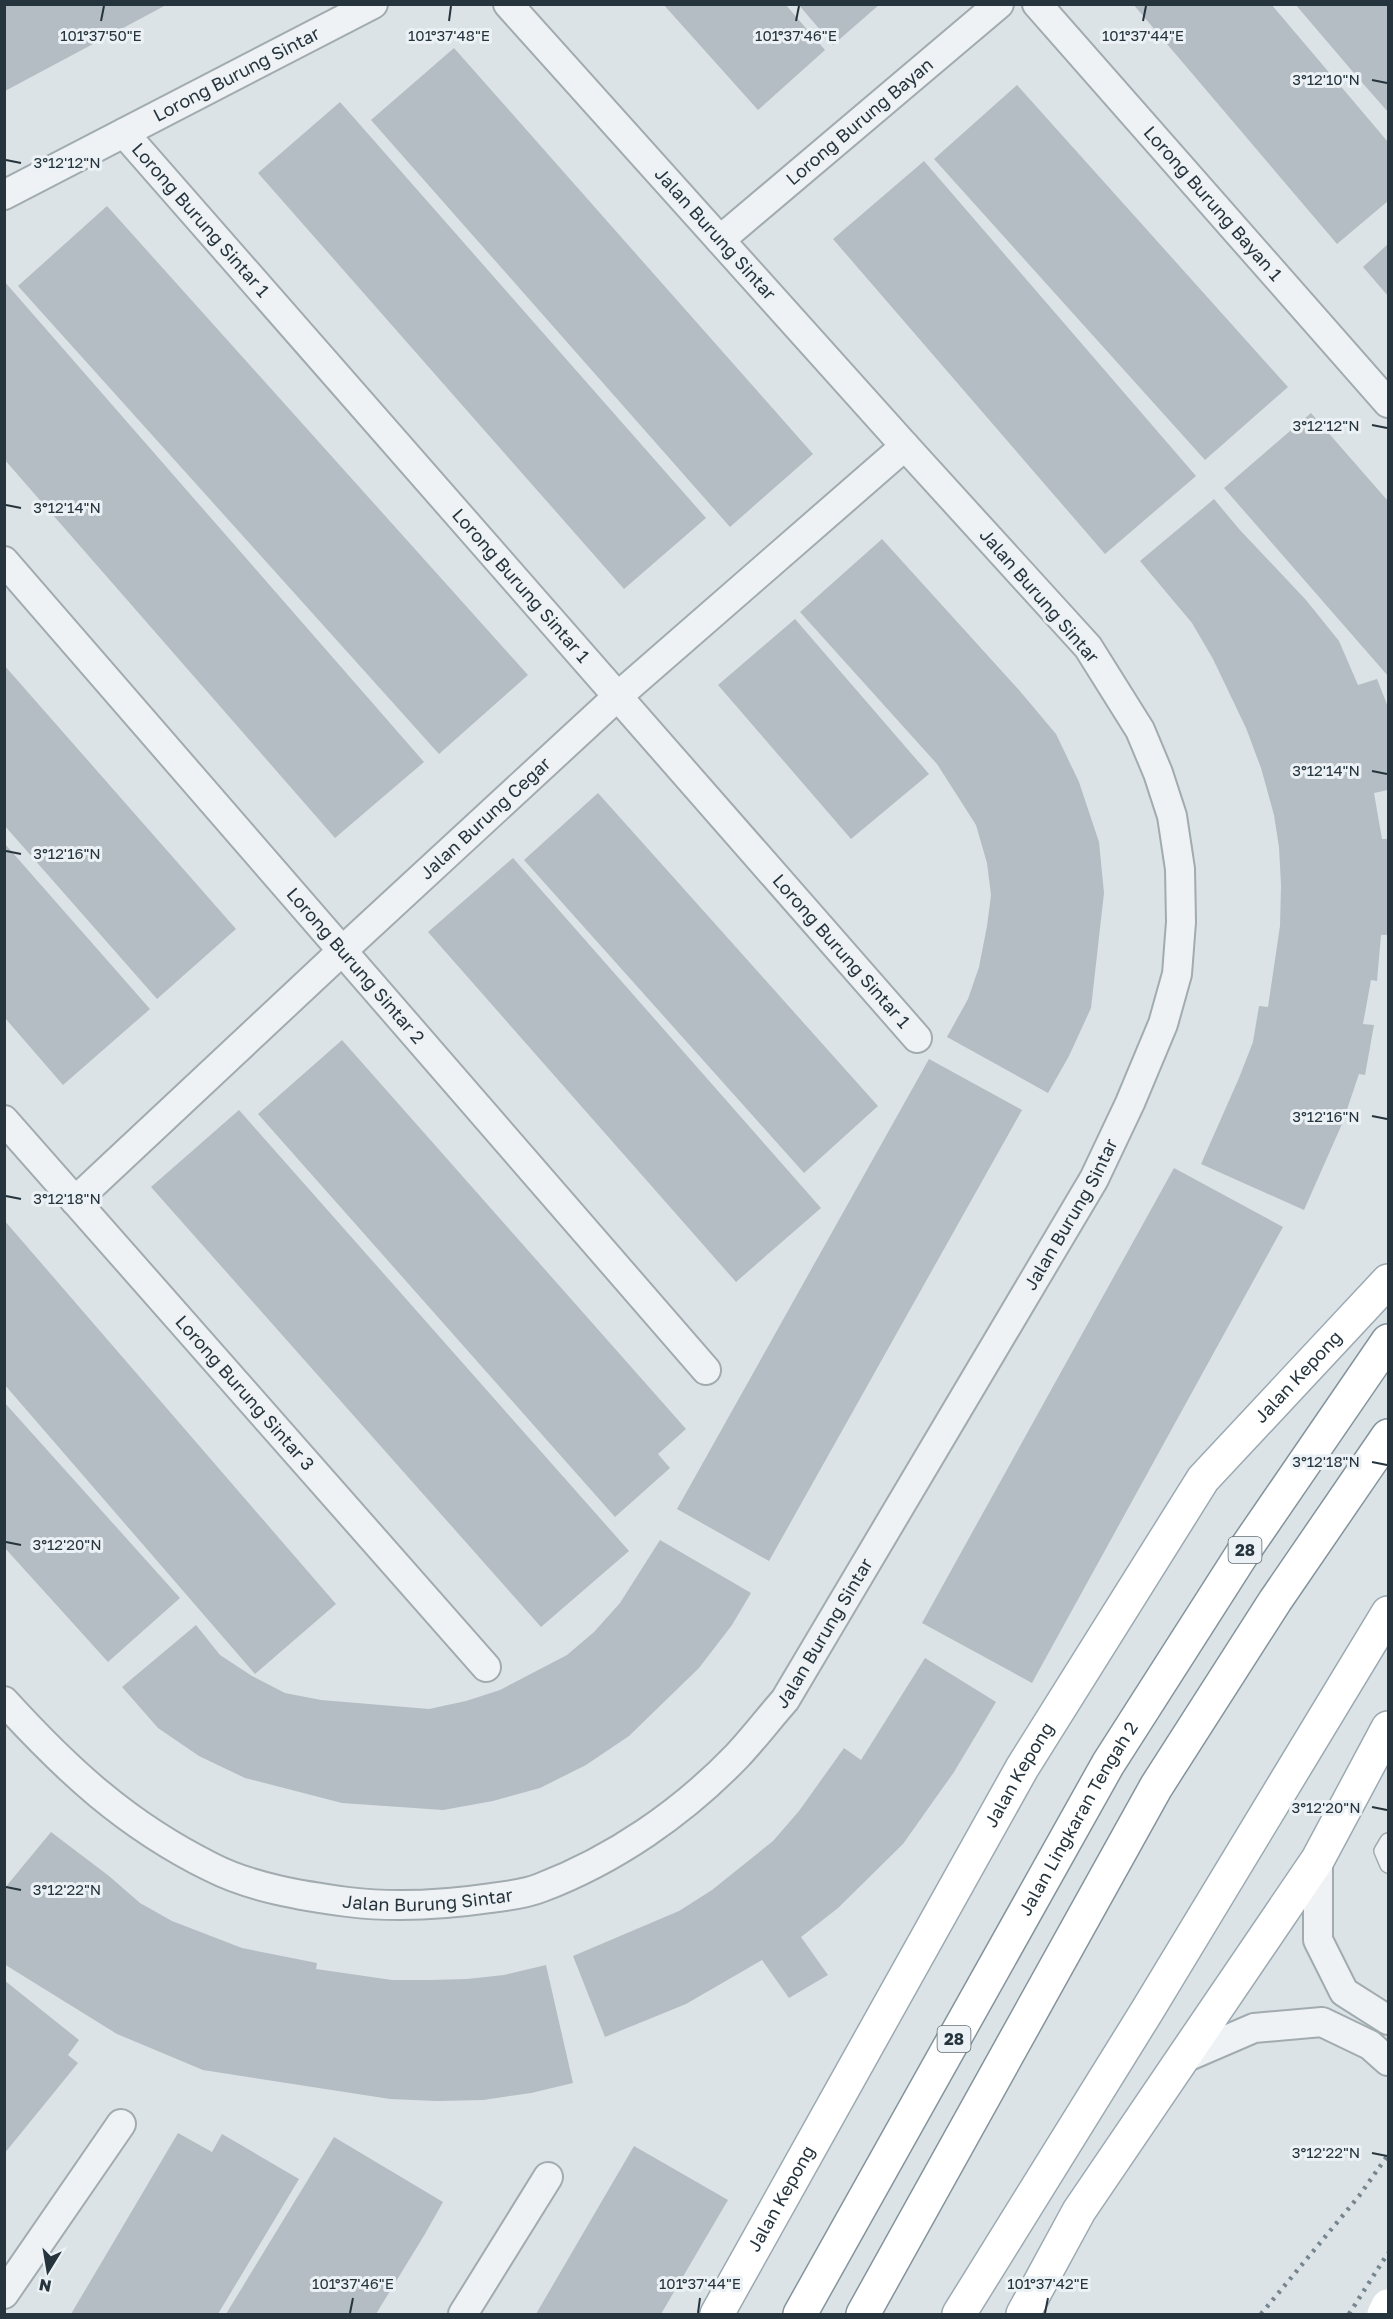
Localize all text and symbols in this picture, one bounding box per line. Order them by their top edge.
street label: Lorong Burung Sintar [149,22,323,126]
text: 101°37'50"E [60,26,142,44]
text: 101°37'48"E [408,26,490,44]
text: 101°37'46"E [755,26,837,44]
text: 101°37'44"E [1102,26,1184,44]
street label: Lorong Burung Bayan [781,53,937,189]
text: 3°12'10"N [1292,70,1360,88]
street label: Lorong Burung Bayan 1 [1140,121,1287,285]
street label: Lorong Burung Sintar 1 [128,138,275,301]
text: 3°12'12"N [33,153,101,171]
street label: Jalan Burung Sintar [650,163,781,304]
text: 3°12'12"N [1292,416,1360,434]
text: 3°12'14"N [33,498,101,516]
street label: Lorong Burung Sintar 1 [448,504,595,667]
street label: Jalan Burung Sintar [975,524,1104,667]
street label: Jalan Burung Cegar [415,752,555,884]
text: 3°12'14"N [1292,761,1360,779]
text: 3°12'16"N [33,844,101,862]
street label: Lorong Burung Sintar 1 [768,869,915,1032]
street label: Lorong Burung Sintar 2 [282,883,430,1048]
text: 3°12'16"N [1292,1107,1360,1125]
street label: Jalan Burung Sintar [1019,1135,1122,1294]
text: 3°12'18"N [33,1189,101,1207]
street label: Lorong Burung Sintar 3 [171,1310,320,1475]
street label: Jalan Kepong [1249,1326,1346,1427]
text: 3°12'18"N [1292,1452,1360,1470]
text: 3°12'20"N [32,1535,102,1553]
road number: 28 [1228,1537,1262,1563]
street label: Jalan Burung Sintar [771,1554,877,1713]
street label: Jalan Lingkaran Tengah 2 [1013,1717,1142,1919]
street label: Jalan Kepong [979,1718,1058,1831]
text: 3°12'20"N [1291,1798,1361,1816]
text: 3°12'22"N [33,1880,101,1898]
street label: Jalan Burung Sintar [341,1883,514,1915]
road number: 28 [938,2026,970,2052]
street label: Jalan Kepong [742,2141,819,2255]
text: 3°12'22"N [1292,2143,1360,2161]
north arrow [18,2241,78,2301]
text: 101°37'46"E [312,2274,394,2292]
text: 101°37'44"E [659,2274,741,2292]
text: 101°37'42"E [1007,2274,1089,2292]
text: N [37,2275,53,2297]

